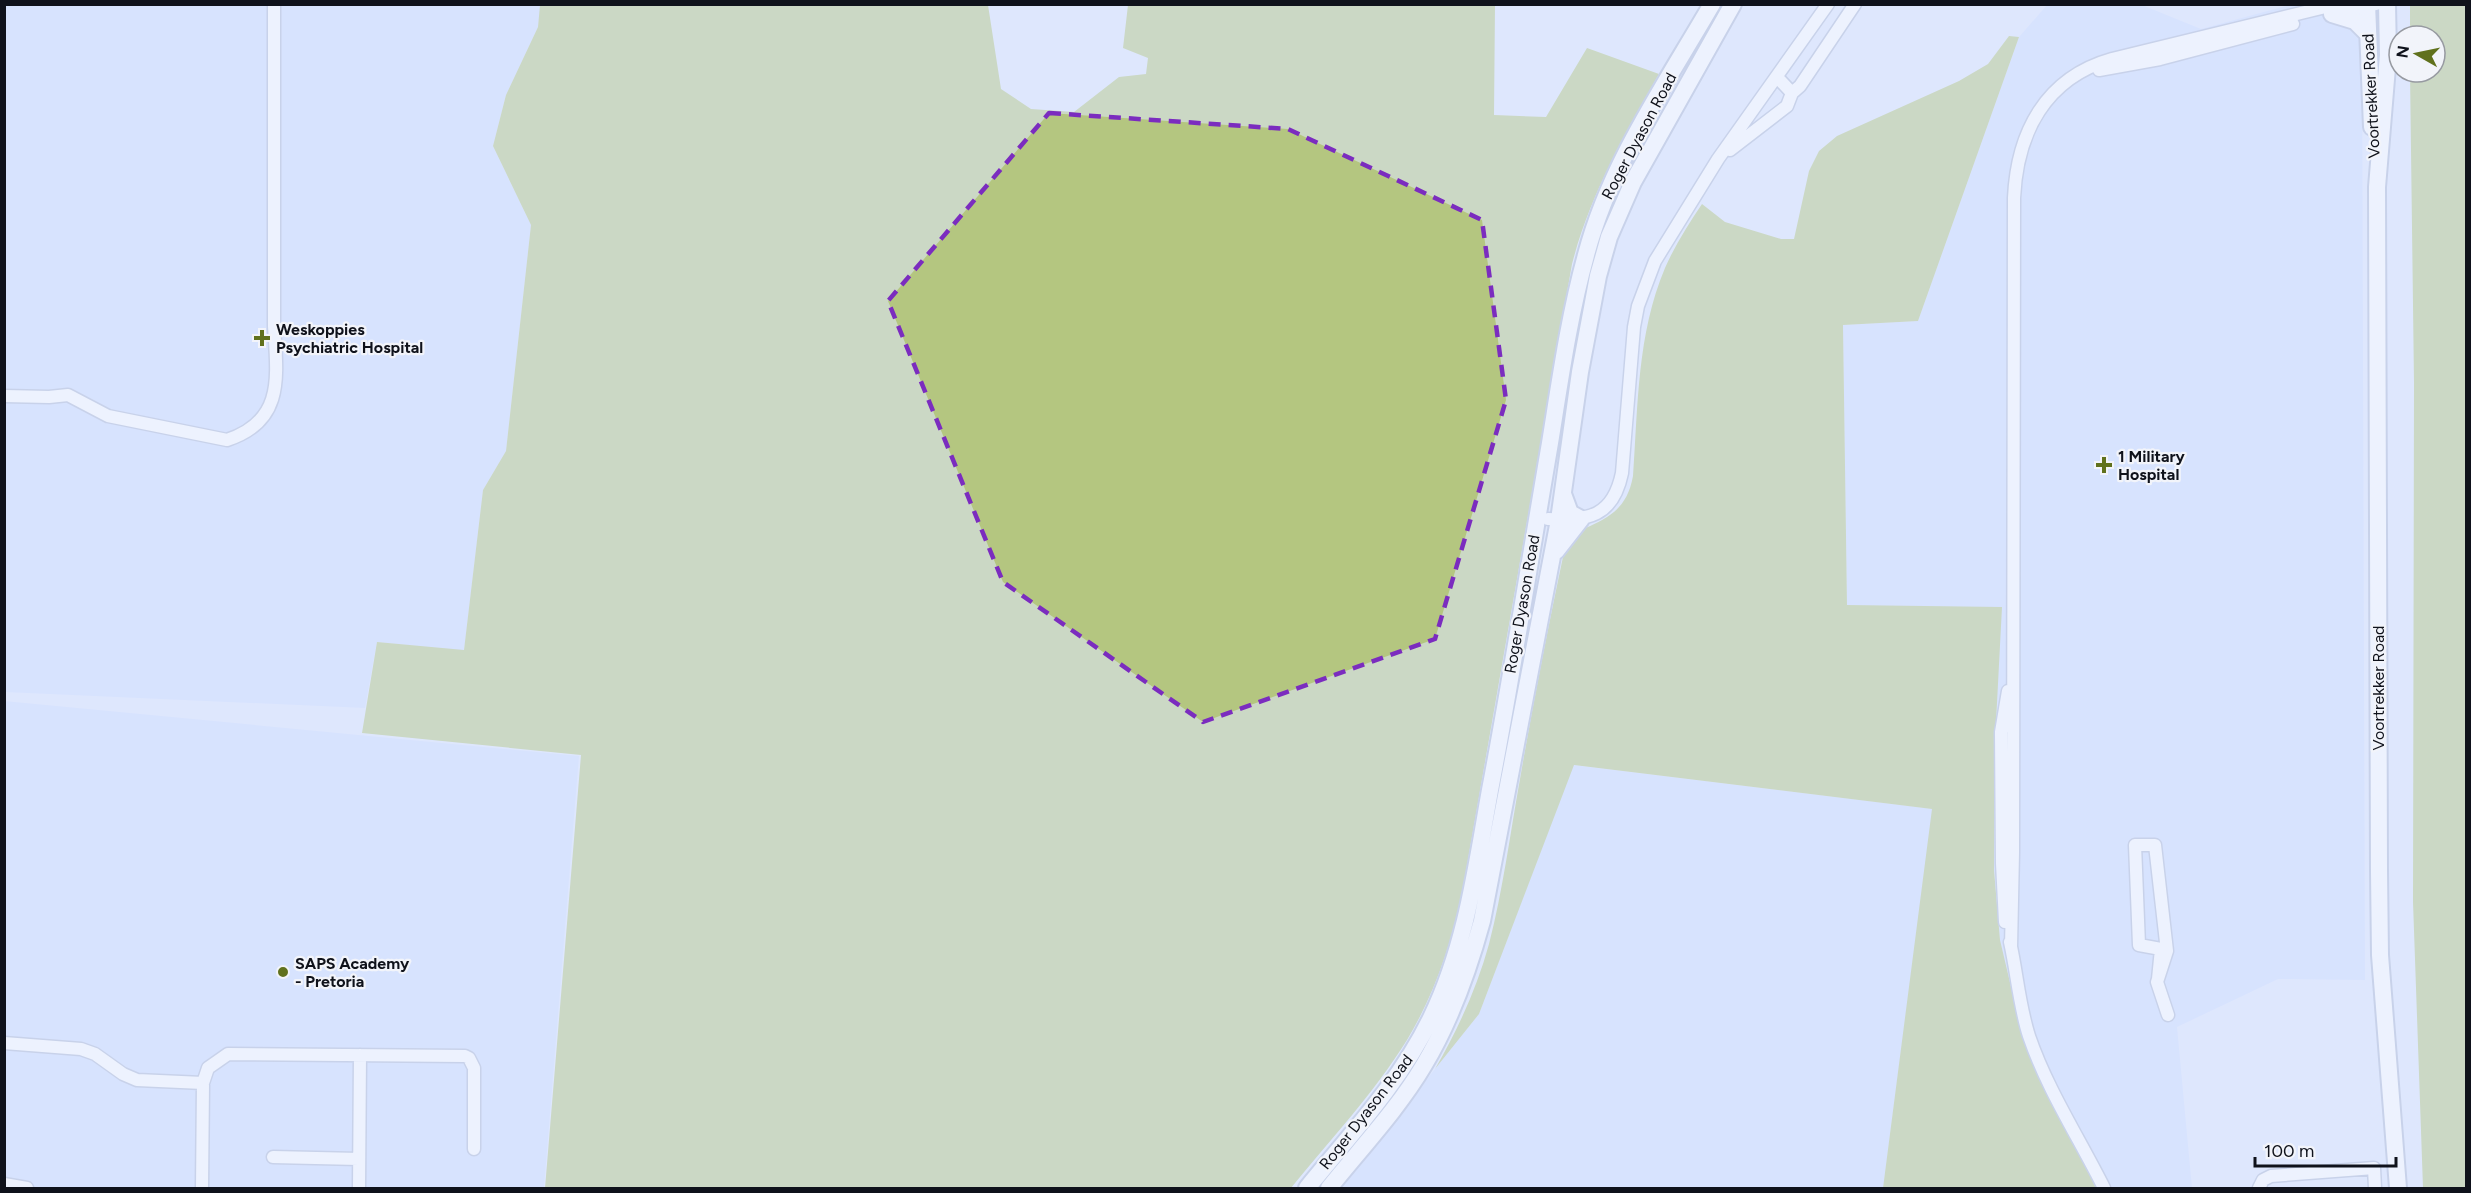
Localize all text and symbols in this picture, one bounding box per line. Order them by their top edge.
north arrow [2387,24,2447,84]
street label: Voortrekker Road [2358,33,2384,159]
text: N [2392,44,2413,59]
street label: Roger Dyason Road [1598,69,1680,203]
place label: Weskoppies Psychiatric Hospital [276,320,423,357]
marker: Weskoppies Psychiatric Hospital [253,329,271,347]
place label: 1 Military Hospital [2118,447,2185,484]
marker: 1 Military Hospital [2095,456,2113,474]
street label: Roger Dyason Road [1500,533,1544,675]
street label: Voortrekker Road [2369,626,2388,750]
place label: SAPS Academy - Pretoria [295,954,410,991]
marker: SAPS Academy - Pretoria [276,965,290,979]
street label: Roger Dyason Road [1315,1051,1417,1173]
scale bar [2255,1130,2396,1168]
text: 100 m [2264,1140,2314,1162]

